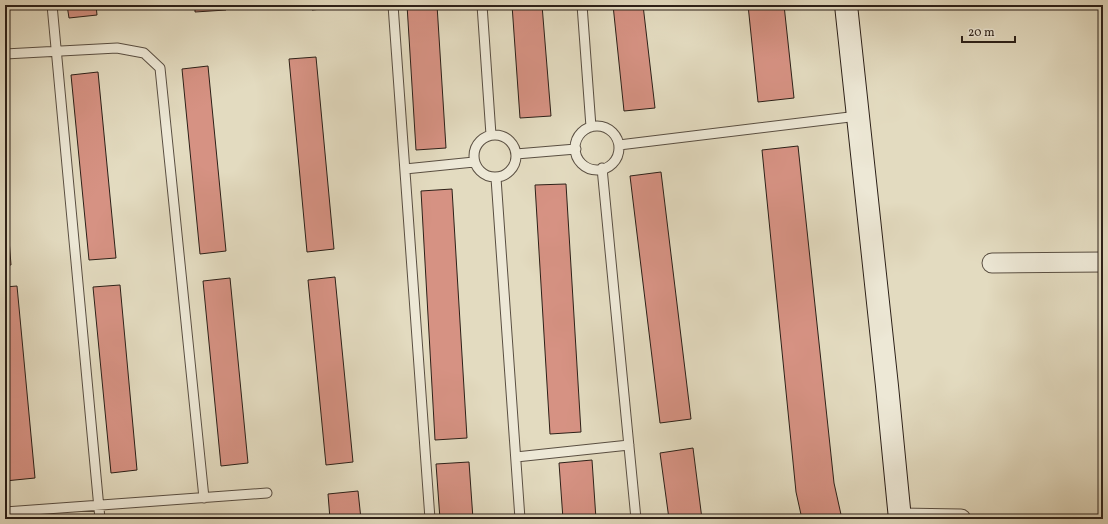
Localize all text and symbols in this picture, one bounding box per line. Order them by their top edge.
scale bar [962,18,1015,44]
text: 20 m [968,25,995,41]

